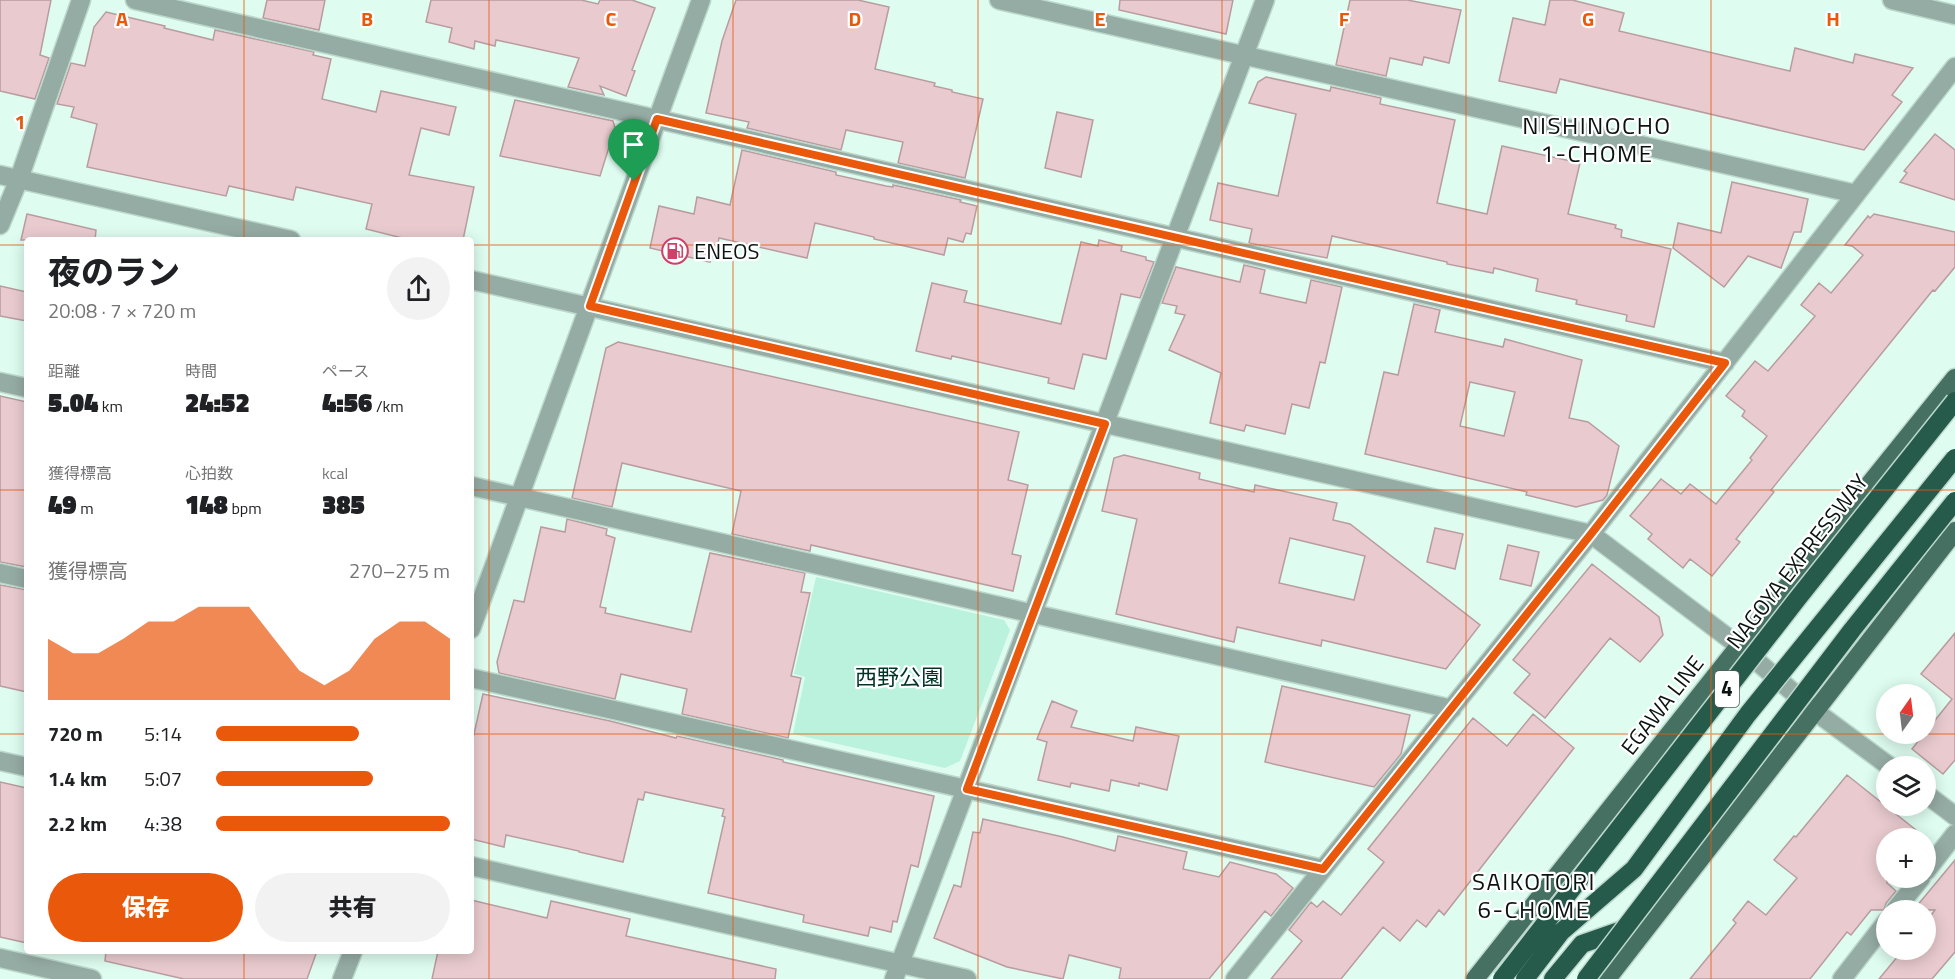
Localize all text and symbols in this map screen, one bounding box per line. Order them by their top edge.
text: A [116,3,128,34]
text: B [361,3,373,34]
text: C [606,3,617,34]
text: D [849,3,861,34]
text: E [1094,3,1106,34]
text: F [1339,3,1350,34]
text: G [1582,3,1594,34]
text: H [1826,3,1840,34]
text: 1 [14,106,26,137]
district label: NISHINOCHO 1-CHOME [1522,107,1672,171]
pin [608,119,659,181]
icon: arrive [617,128,650,161]
place label: ENEOS [694,234,759,268]
fuel station icon: ENEOS [660,236,690,266]
text: 夜のラン [48,247,180,297]
button: share [387,257,450,320]
text: 20:08 · 7 × 720 m [48,295,196,326]
text: 距離 [48,359,80,383]
text: 時間 [185,359,217,383]
text: ペース [322,359,369,383]
text: 5.04 [48,383,98,422]
text: 24:52 [185,383,250,422]
text: 4:56 [322,383,372,422]
text: km [98,394,123,418]
text: /km [372,394,404,418]
text: 獲得標高 [48,461,112,485]
text: 心拍数 [185,461,233,485]
text: kcal [322,461,348,485]
street label: NAGOYA EXPRESSWAY [1718,466,1876,656]
text: 49 [48,485,77,524]
text: 148 [185,485,228,524]
text: 385 [322,485,365,524]
text: m [77,496,94,520]
text: bpm [228,496,262,520]
text: 獲得標高 [48,555,128,586]
text: 270–275 m [349,555,450,586]
street label: EGAWA LINE [1612,648,1712,762]
park label: 西野公園 [855,660,943,694]
road number: 4 [1715,671,1739,707]
north arrow [1876,684,1936,744]
map controls [1876,684,1936,960]
text: 720 m [48,718,103,749]
text: 5:14 [144,718,182,749]
button: layers [1876,756,1936,816]
text: 1.4 km [48,763,107,794]
text: 5:07 [144,763,182,794]
text: 2.2 km [48,808,107,839]
text: 4:38 [144,808,182,839]
button: + [1876,828,1936,888]
district label: SAIKOTORI 6-CHOME [1472,863,1596,927]
button: 保存 [48,873,243,942]
button: 共有 [255,873,450,942]
button: − [1876,900,1936,960]

